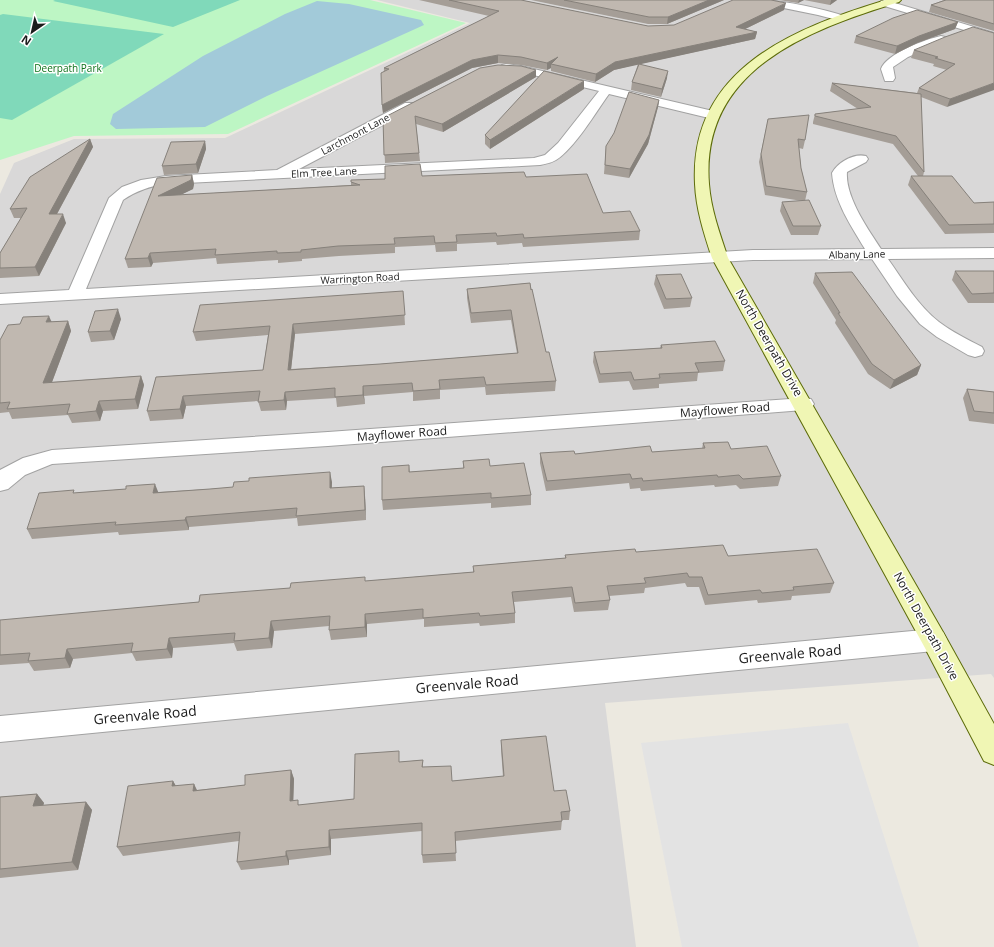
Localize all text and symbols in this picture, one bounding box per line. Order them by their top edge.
north arrow [12,12,52,52]
text: N [18,32,34,49]
park label: Deerpath Park [34,61,102,75]
street label: Larchmont Lane [318,110,392,158]
street label: Elm Tree Lane [291,163,358,181]
street label: Albany Lane [828,246,886,261]
street label: Warrington Road [320,269,400,287]
street label: North Deerpath Drive [732,286,807,400]
street label: Mayflower Road [679,398,771,421]
street label: Mayflower Road [356,422,448,445]
street label: North Deerpath Drive [890,569,963,683]
street label: Greenvale Road [738,640,842,667]
street label: Greenvale Road [415,670,519,697]
street label: Greenvale Road [93,701,197,728]

